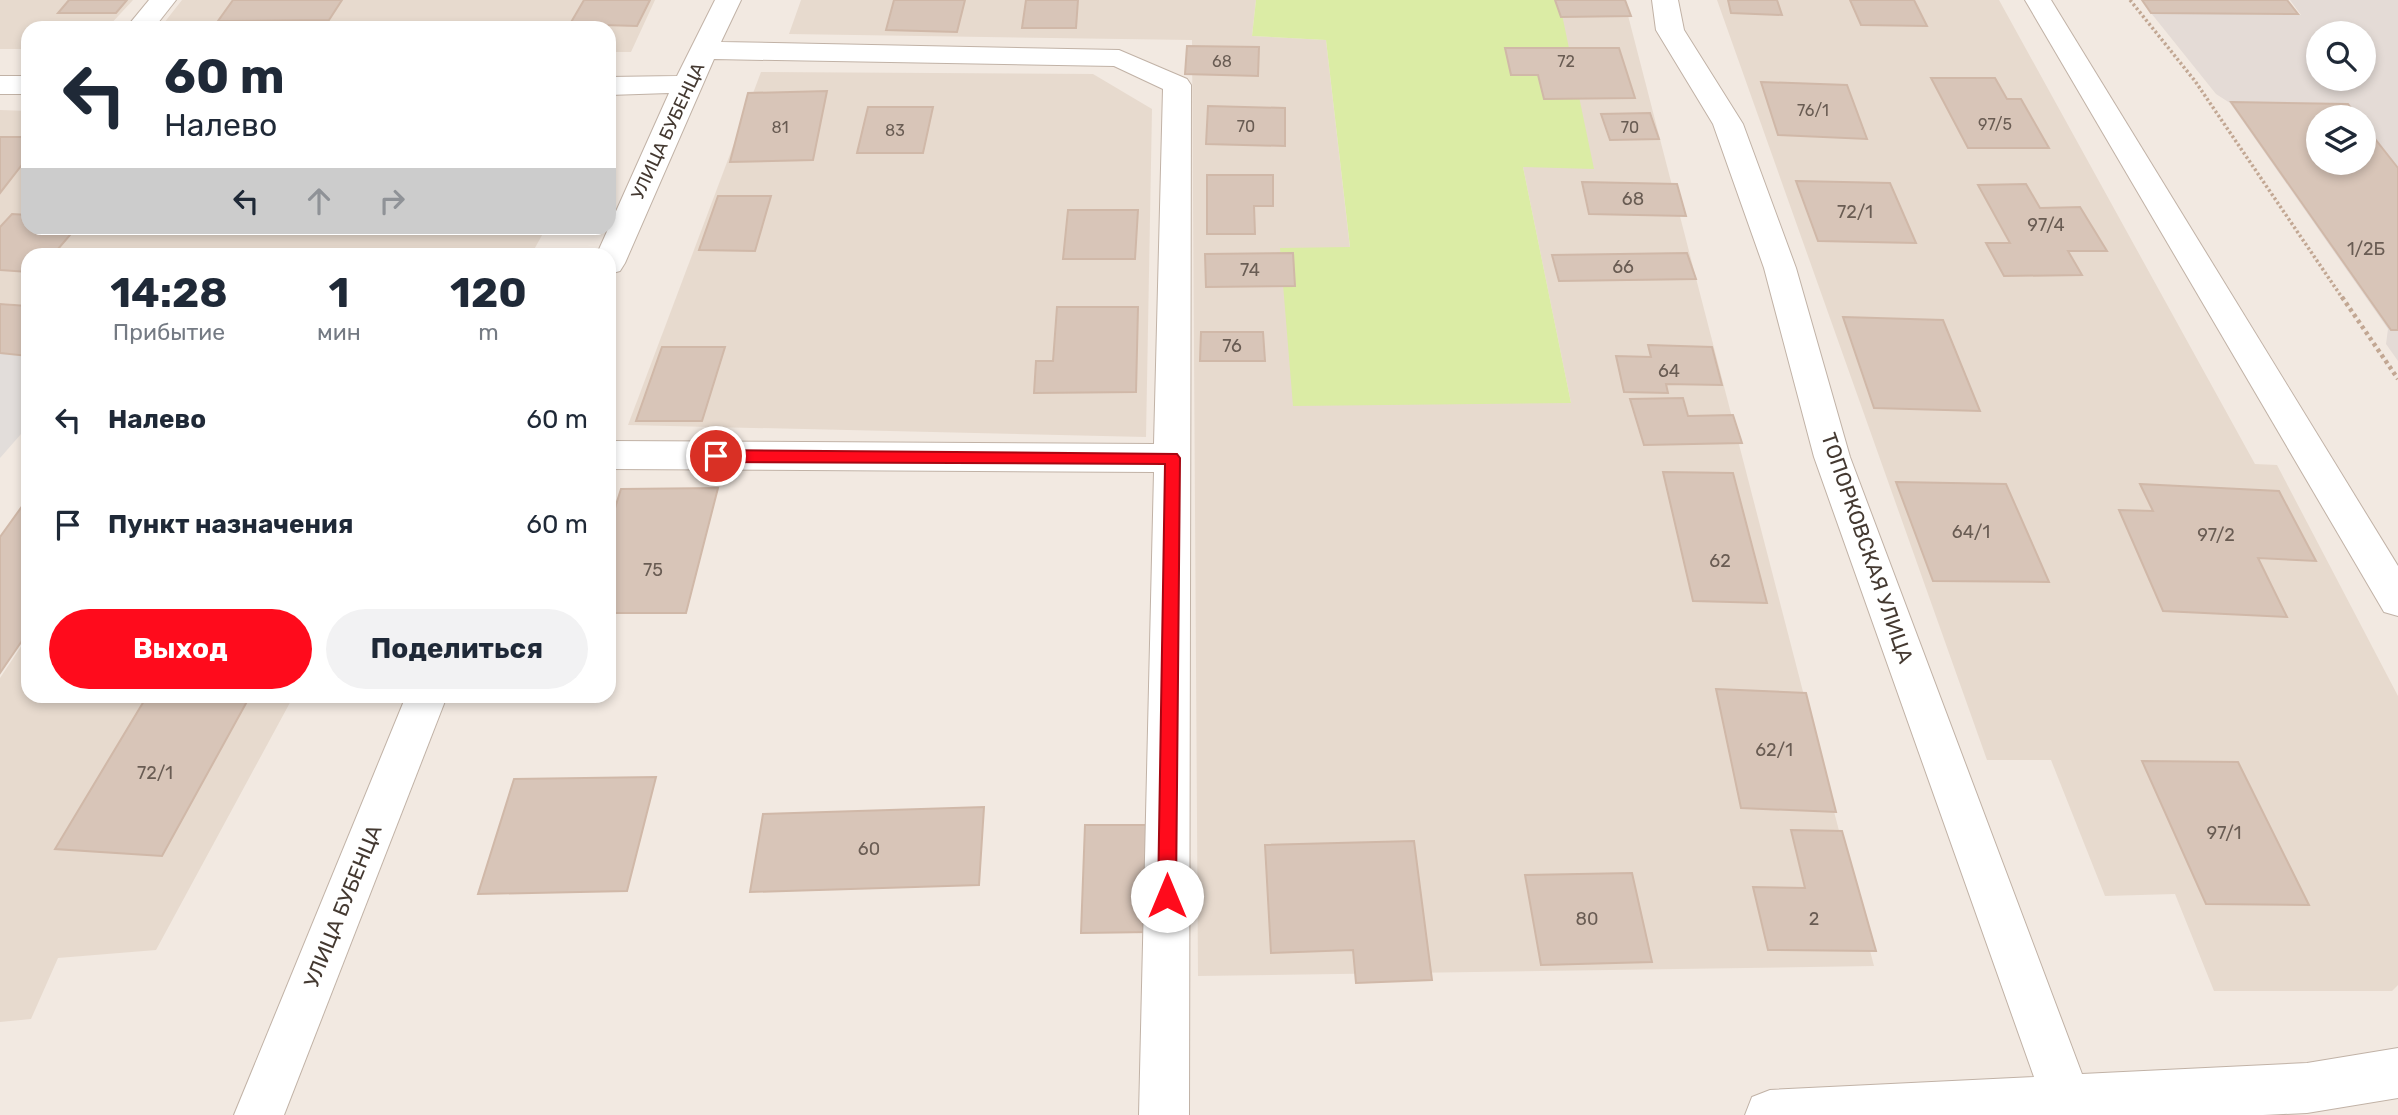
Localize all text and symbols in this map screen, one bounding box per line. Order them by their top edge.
map controls [2306,21,2376,175]
button: search [2306,21,2376,91]
text: 60 m [164,47,285,105]
icon: left [49,49,140,140]
house number: 68 [1212,52,1232,71]
house number: 72 [1557,52,1575,71]
street label: УЛИЦА БУБЕНЦА [627,59,709,203]
house number: 76/1 [1797,101,1829,120]
button: layers [2306,105,2376,175]
text: Налево [164,106,277,144]
house number: 97/5 [1978,115,2012,134]
house number: 70 [1237,117,1255,136]
house number: 81 [771,118,789,137]
house number: 70 [1621,118,1639,137]
house number: 83 [885,121,905,140]
icon: left [227,182,265,220]
icon: ahead [300,182,338,220]
icon: right [373,182,411,220]
house number: 68 [1622,188,1644,210]
house number: 72/1 [1837,201,1873,223]
house number: 97/4 [2027,214,2065,236]
house number: 1/2Б [2347,238,2385,260]
house number: 66 [1612,256,1634,278]
house number: 74 [1240,259,1260,281]
text: 14:28 [110,268,228,318]
text: 1 [328,268,349,318]
text: 120 [450,268,527,318]
text: Прибытие [113,318,225,346]
text: мин [317,318,361,346]
text: m [478,318,499,346]
house number: 76 [1222,335,1242,357]
house number: 64 [1658,360,1680,382]
icon: left [49,401,87,439]
text: Налево [108,404,206,435]
text: 60 m [526,404,588,435]
pin [686,426,746,486]
street label: ТОПОРКОВСКАЯ УЛИЦА [1816,429,1919,666]
icon: arrive [697,437,735,475]
icon: arrive [49,506,87,544]
text: Пункт назначения [108,509,353,540]
text: 60 m [526,509,588,540]
house number: 64/1 [1952,521,1990,543]
house number: 97/2 [2197,524,2235,546]
house number: 62 [1709,550,1731,572]
house number: 75 [643,559,663,581]
button: Выход [49,609,312,689]
button: Поделиться [326,609,588,689]
house number: 62/1 [1755,739,1793,761]
house number: 72/1 [137,762,173,784]
street label: УЛИЦА БУБЕНЦА [299,821,387,991]
house number: 97/1 [2206,822,2242,844]
house number: 60 [858,838,880,860]
position arrow [1130,859,1204,933]
house number: 80 [1576,908,1598,930]
house number: 2 [1809,908,1819,930]

